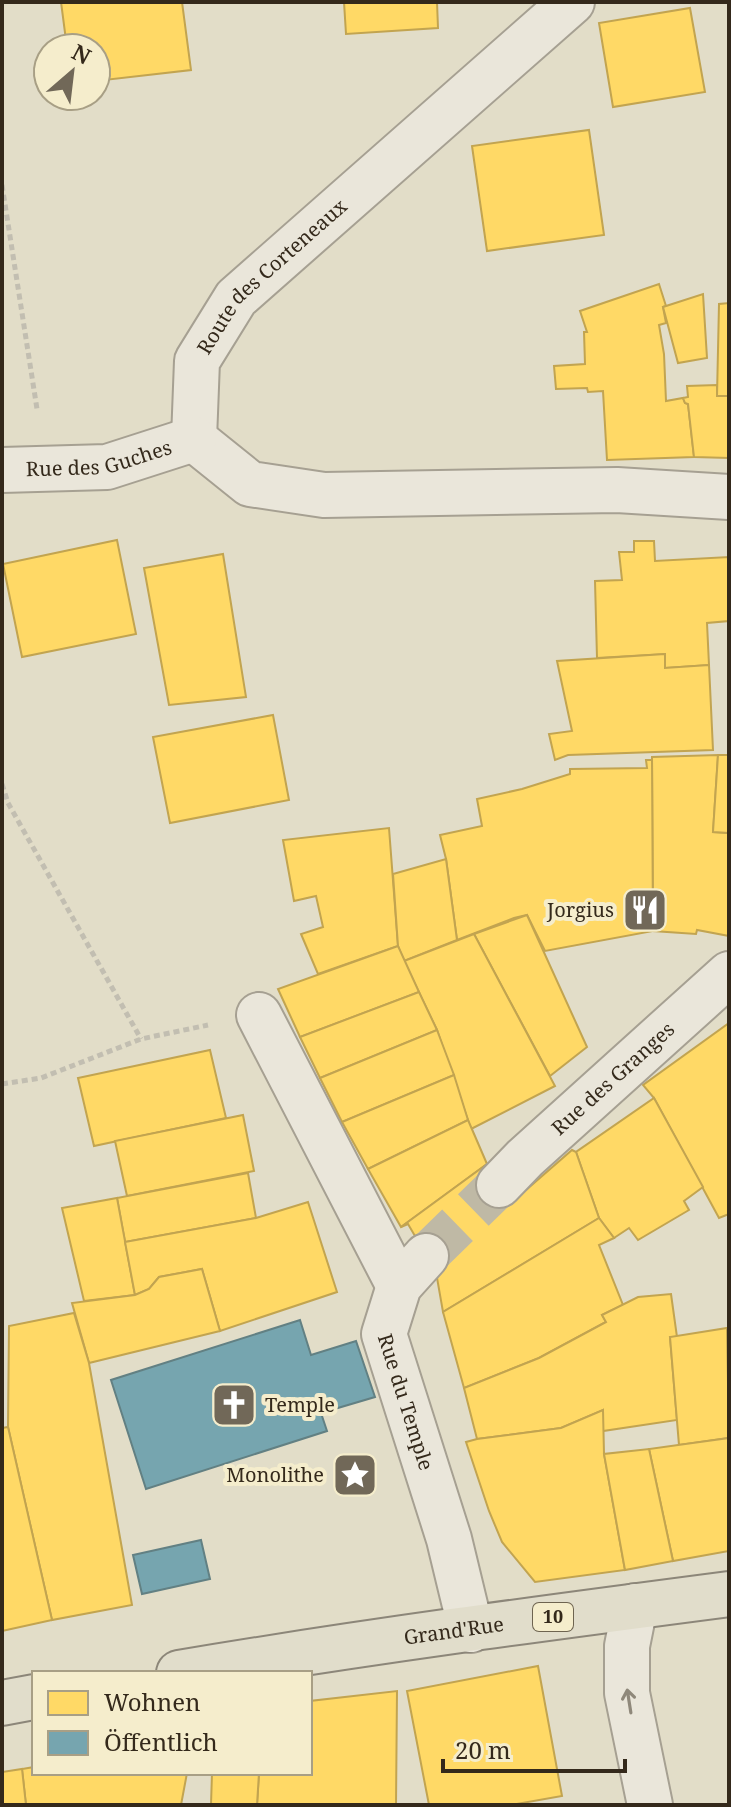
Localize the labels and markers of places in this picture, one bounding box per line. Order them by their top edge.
restaurant icon: Jorgius [621,886,669,934]
place label: Jorgius [546,896,614,923]
church icon: Temple [210,1381,258,1429]
place label: Temple [265,1391,335,1418]
place icon: Monolithe [331,1451,379,1499]
place label: Monolithe [226,1461,324,1488]

